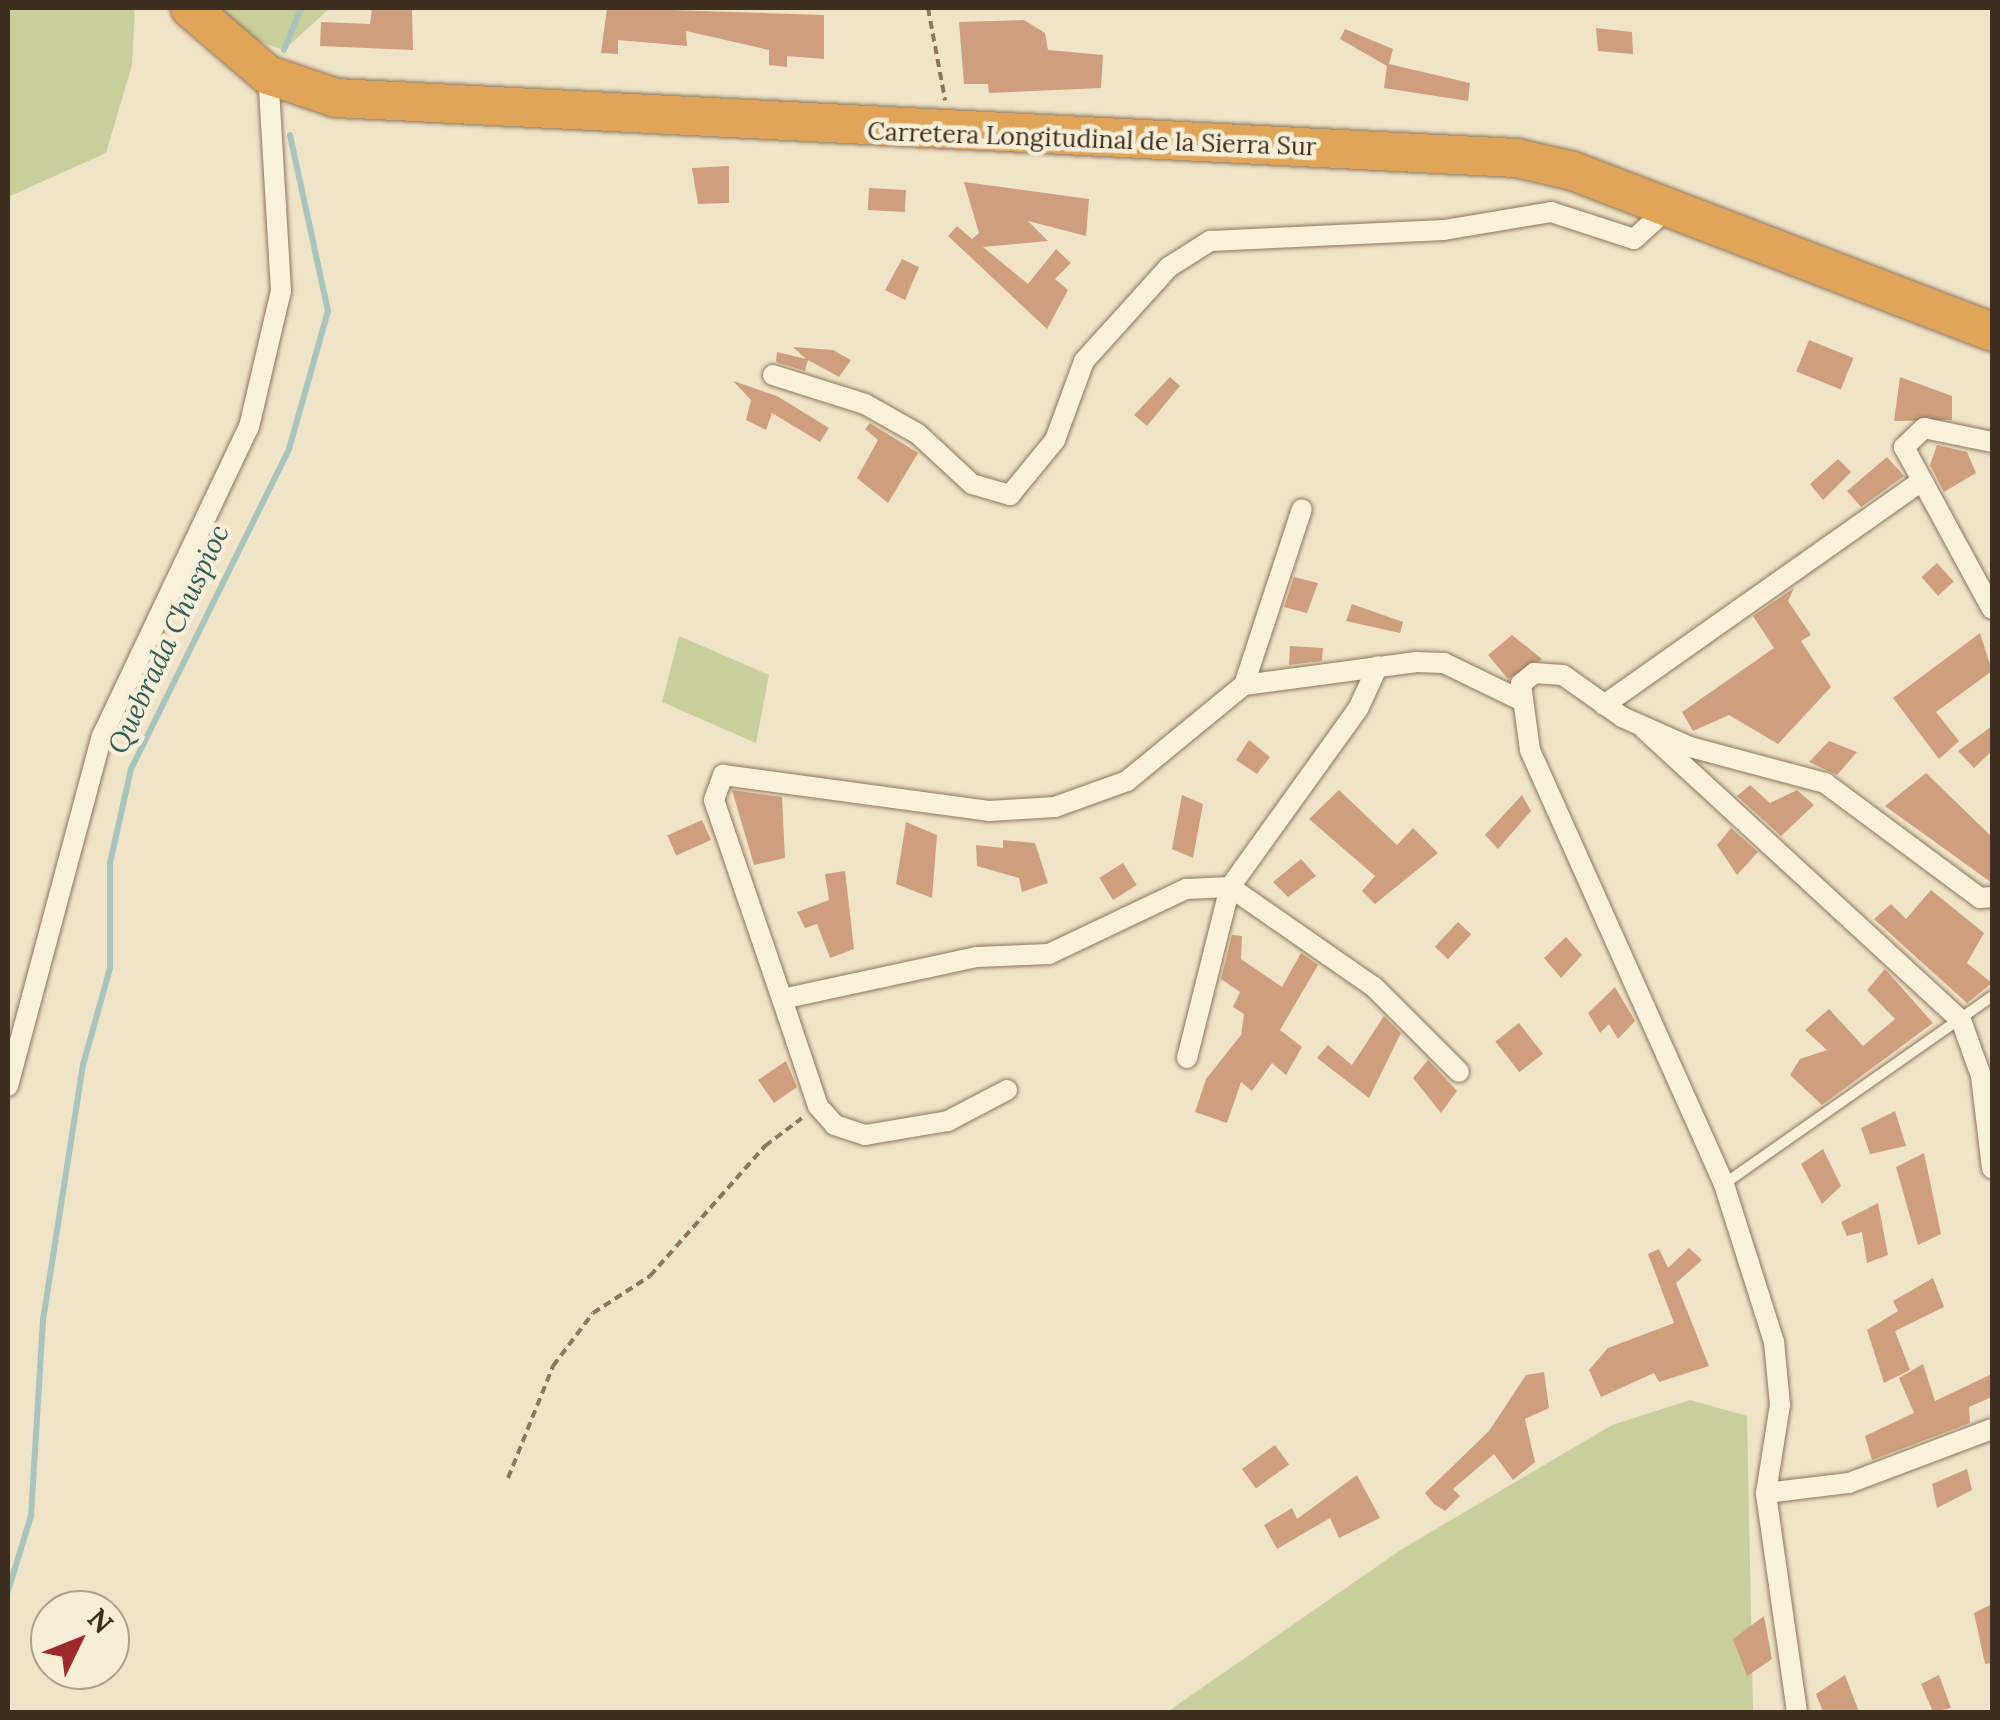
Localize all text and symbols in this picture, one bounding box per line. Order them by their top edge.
street label: Carretera Longitudinal de la Sierra Sur [867,116,1317,162]
water label: Quebrada Chuspioc [100,519,236,759]
north arrow [30,1590,130,1690]
text: N [80,1601,121,1641]

